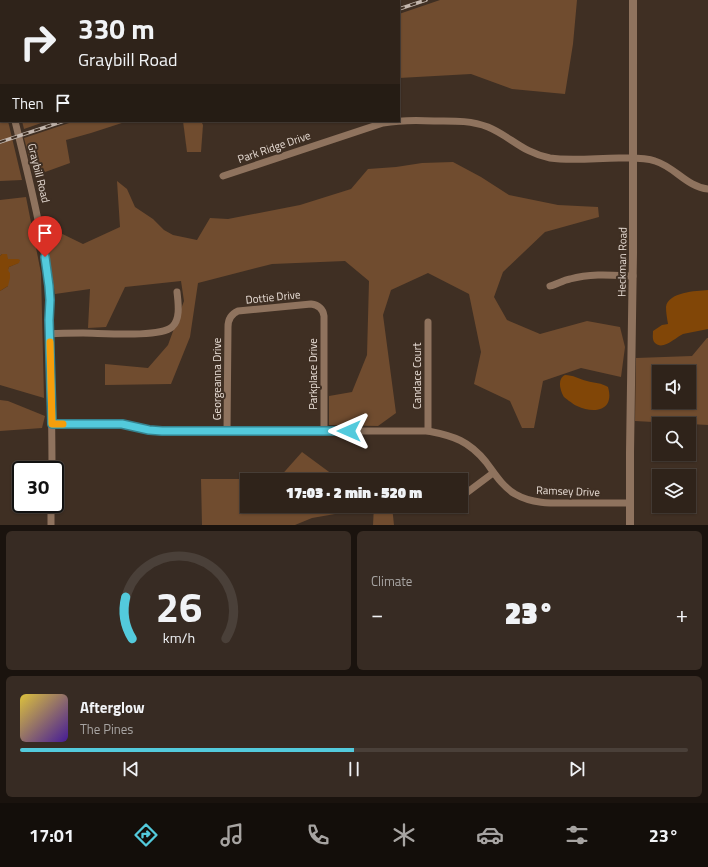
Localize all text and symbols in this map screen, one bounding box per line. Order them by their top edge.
text: 330 m [78,7,155,50]
icon: right [12,16,64,68]
text: Graybill Road [78,46,178,73]
text: Then [12,92,44,115]
icon: arrive [52,92,74,114]
street label: Park Ridge Drive [235,127,313,167]
street label: Graybill Road [24,142,54,205]
pin [28,216,62,257]
icon: arrive [34,222,56,244]
street label: Heckman Road [613,227,631,297]
street label: Dottie Drive [245,286,302,308]
street label: Georgeanna Drive [209,337,225,420]
street label: Parkplace Drive [305,338,321,410]
street label: Candace Court [409,343,425,409]
map controls [652,365,696,513]
button: sound [652,365,696,409]
position arrow [328,410,370,452]
button: search [652,417,696,461]
speed limit sign: 30 [12,461,64,513]
button: layers [652,469,696,513]
text: 17:03 · 2 min · 520 m [286,481,422,504]
street label: Ramsey Drive [536,482,601,500]
text: Climate [371,571,412,591]
text: 26 [155,574,202,637]
text: 23° [505,590,554,636]
text: − [371,597,383,631]
text: + [676,597,688,631]
text: km/h [162,626,195,648]
text: Afterglow [80,696,145,719]
text: The Pines [80,719,133,739]
icon: previous [120,758,142,780]
icon: pause [343,758,365,780]
icon: next [566,758,588,780]
icon: directions [132,821,160,849]
icon: music [218,821,246,849]
icon: phone [304,821,332,849]
icon: climate [390,821,418,849]
icon: car [476,821,504,849]
icon: filters [563,821,591,849]
text: 17:01 [29,822,74,849]
text: 23° [649,822,679,849]

